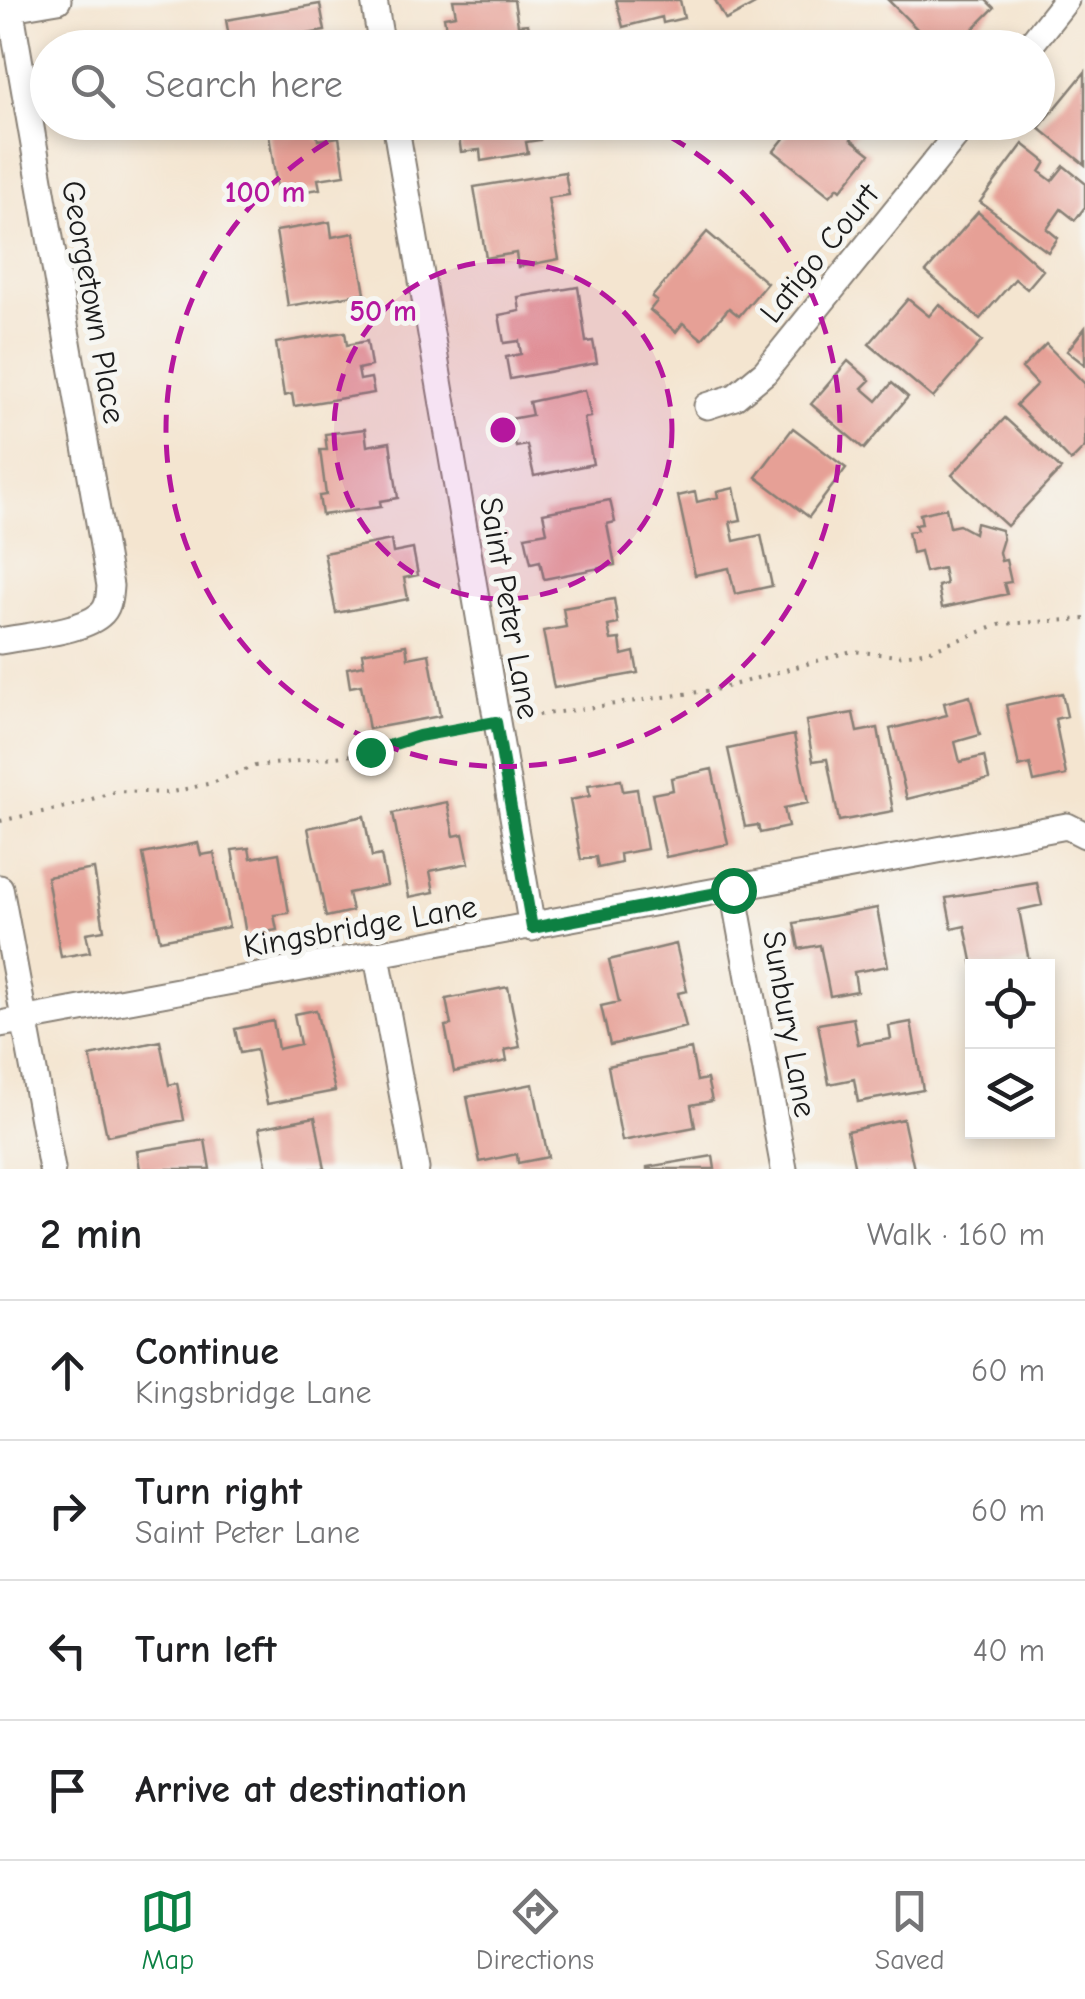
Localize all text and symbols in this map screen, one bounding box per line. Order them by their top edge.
search box [30,30,1055,140]
icon: search [65,58,120,113]
text: Search here [145,63,343,107]
text: 100 m [225,175,305,210]
street label: Latigo Court [752,176,887,330]
street label: Georgetown Place [54,178,133,426]
text: 50 m [349,294,417,329]
centre of rings [485,412,521,448]
street label: Saint Peter Lane [472,494,547,722]
route end [348,730,394,776]
route start [711,868,757,914]
street label: Kingsbridge Lane [240,888,480,965]
street label: Sunbury Lane [755,928,824,1120]
map controls [965,959,1055,1139]
button: locate [965,959,1055,1049]
button: layers [965,1049,1055,1139]
text: 2 min [40,1210,142,1259]
text: Walk · 160 m [867,1216,1045,1253]
text: Continue [135,1330,279,1374]
icon: ahead [40,1343,95,1398]
text: 60 m [971,1352,1045,1389]
text: Kingsbridge Lane [135,1374,372,1411]
text: Turn right [135,1470,302,1514]
icon: right [40,1483,95,1538]
text: 60 m [971,1492,1045,1529]
text: Saint Peter Lane [135,1514,360,1551]
icon: left [40,1623,95,1678]
text: Turn left [135,1628,276,1672]
text: 40 m [973,1632,1045,1669]
icon: arrive [40,1763,95,1818]
text: Arrive at destination [135,1768,467,1812]
tab: Map [140,1884,195,1976]
tab: Directions [476,1884,594,1976]
tab: Saved [875,1884,945,1976]

